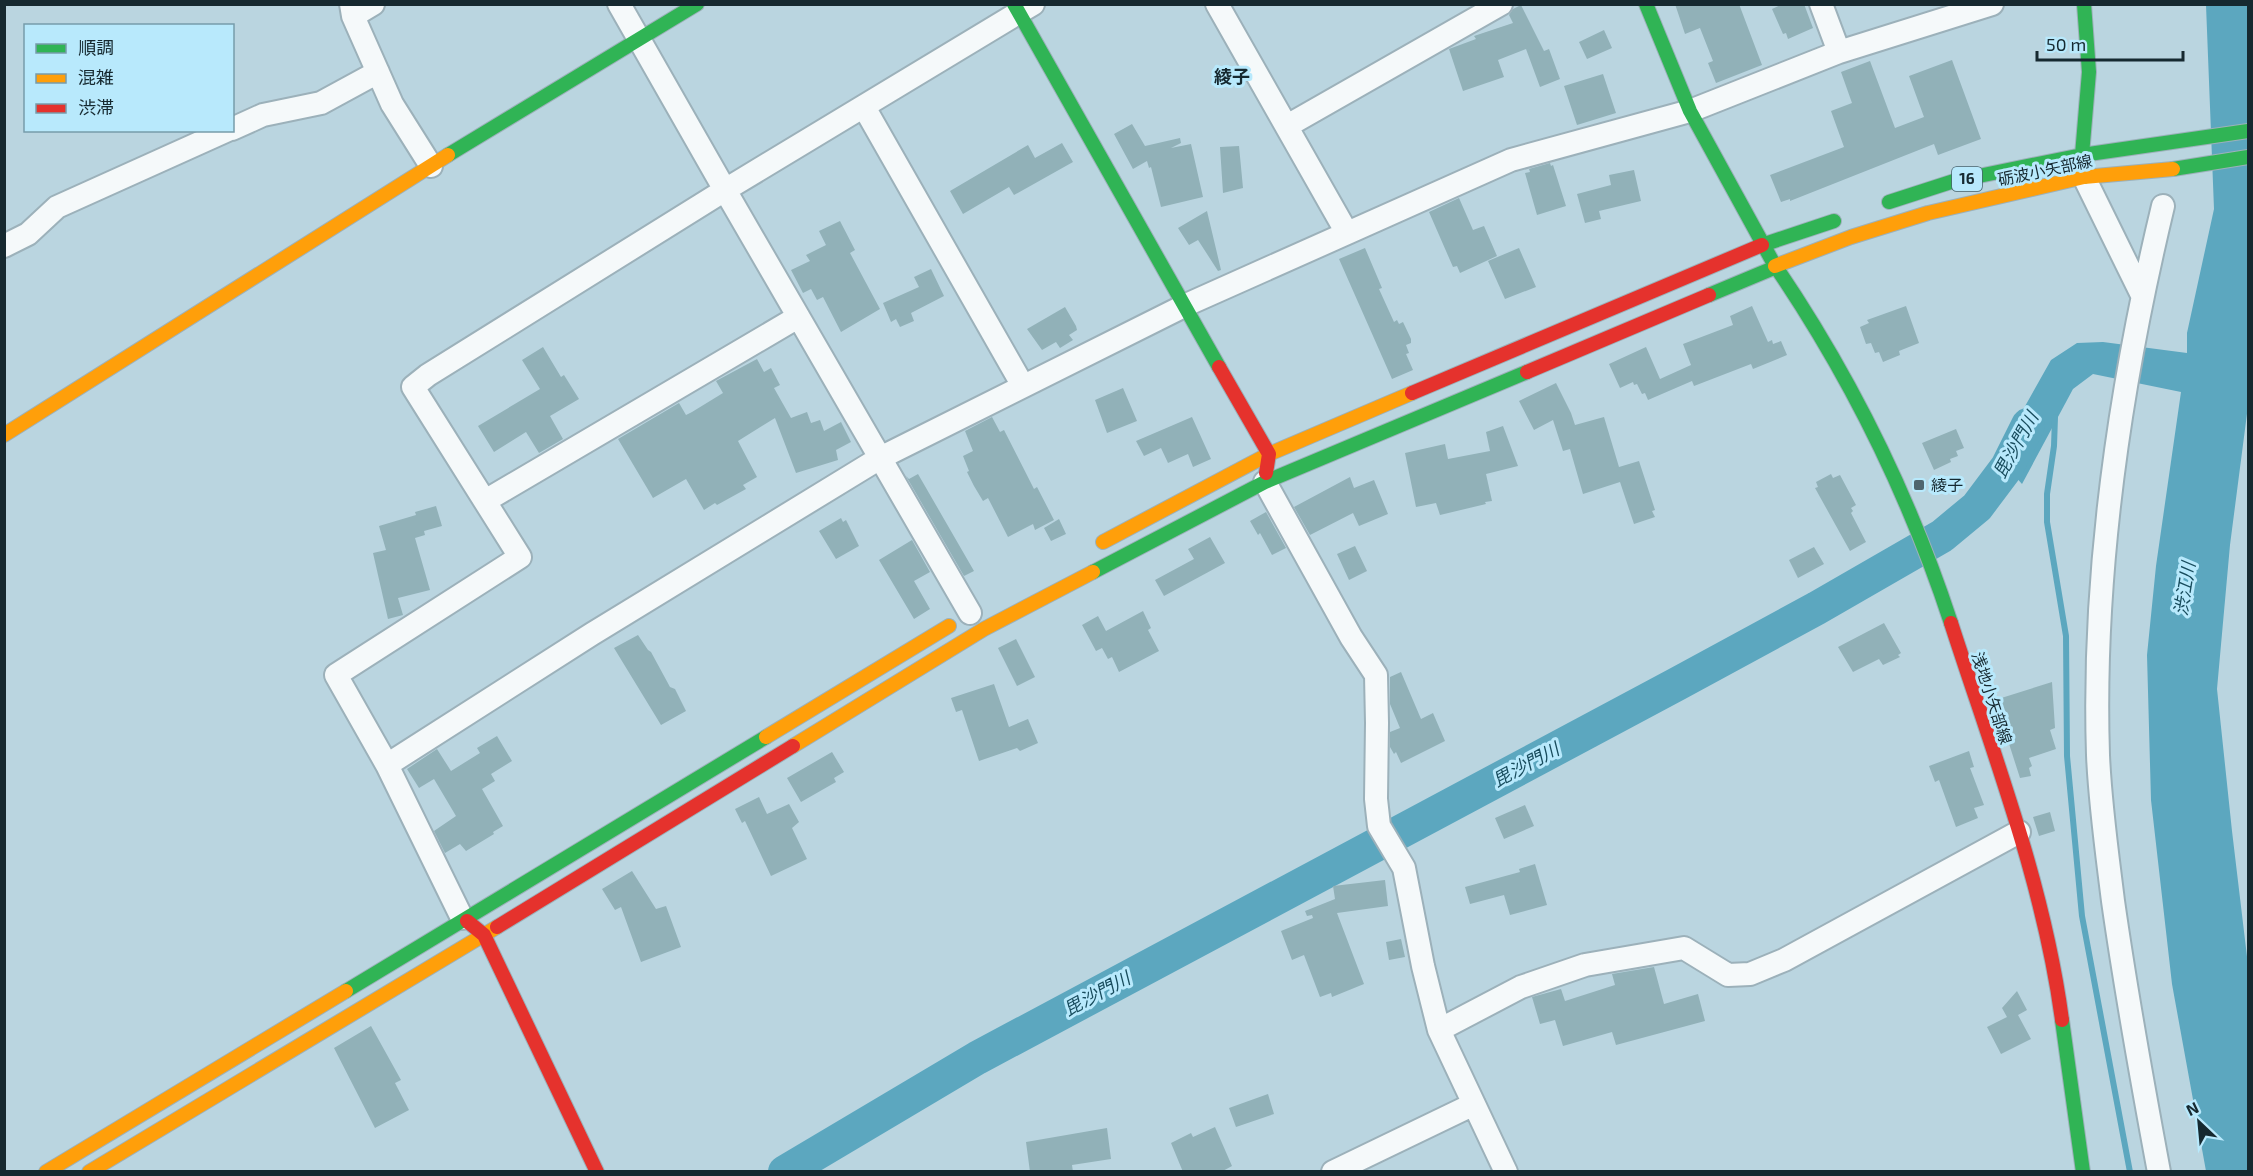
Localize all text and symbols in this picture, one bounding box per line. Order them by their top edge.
legend [24,24,234,132]
scale bar [2037,24,2182,62]
text: 50 m [2046,33,2086,55]
text: 順調 [78,36,114,58]
district label: 綾子 [1214,65,1250,87]
text: 混雑 [78,66,114,88]
text: 渋滞 [78,96,114,118]
street label: 砺波小矢部線 [1996,150,2094,189]
road number: 16 [1952,167,1982,191]
water label: 毘沙門川 [1988,406,2043,481]
place label: 綾子 [1931,475,1963,494]
marker: 綾子 [1912,478,1926,492]
water label: 渋江川 [2169,558,2199,617]
street label: 浅地小矢部線 [1969,649,2016,746]
water label: 毘沙門川 [1489,737,1564,791]
water label: 毘沙門川 [1060,966,1135,1020]
north arrow [2169,1092,2229,1152]
text: N [2183,1097,2202,1119]

